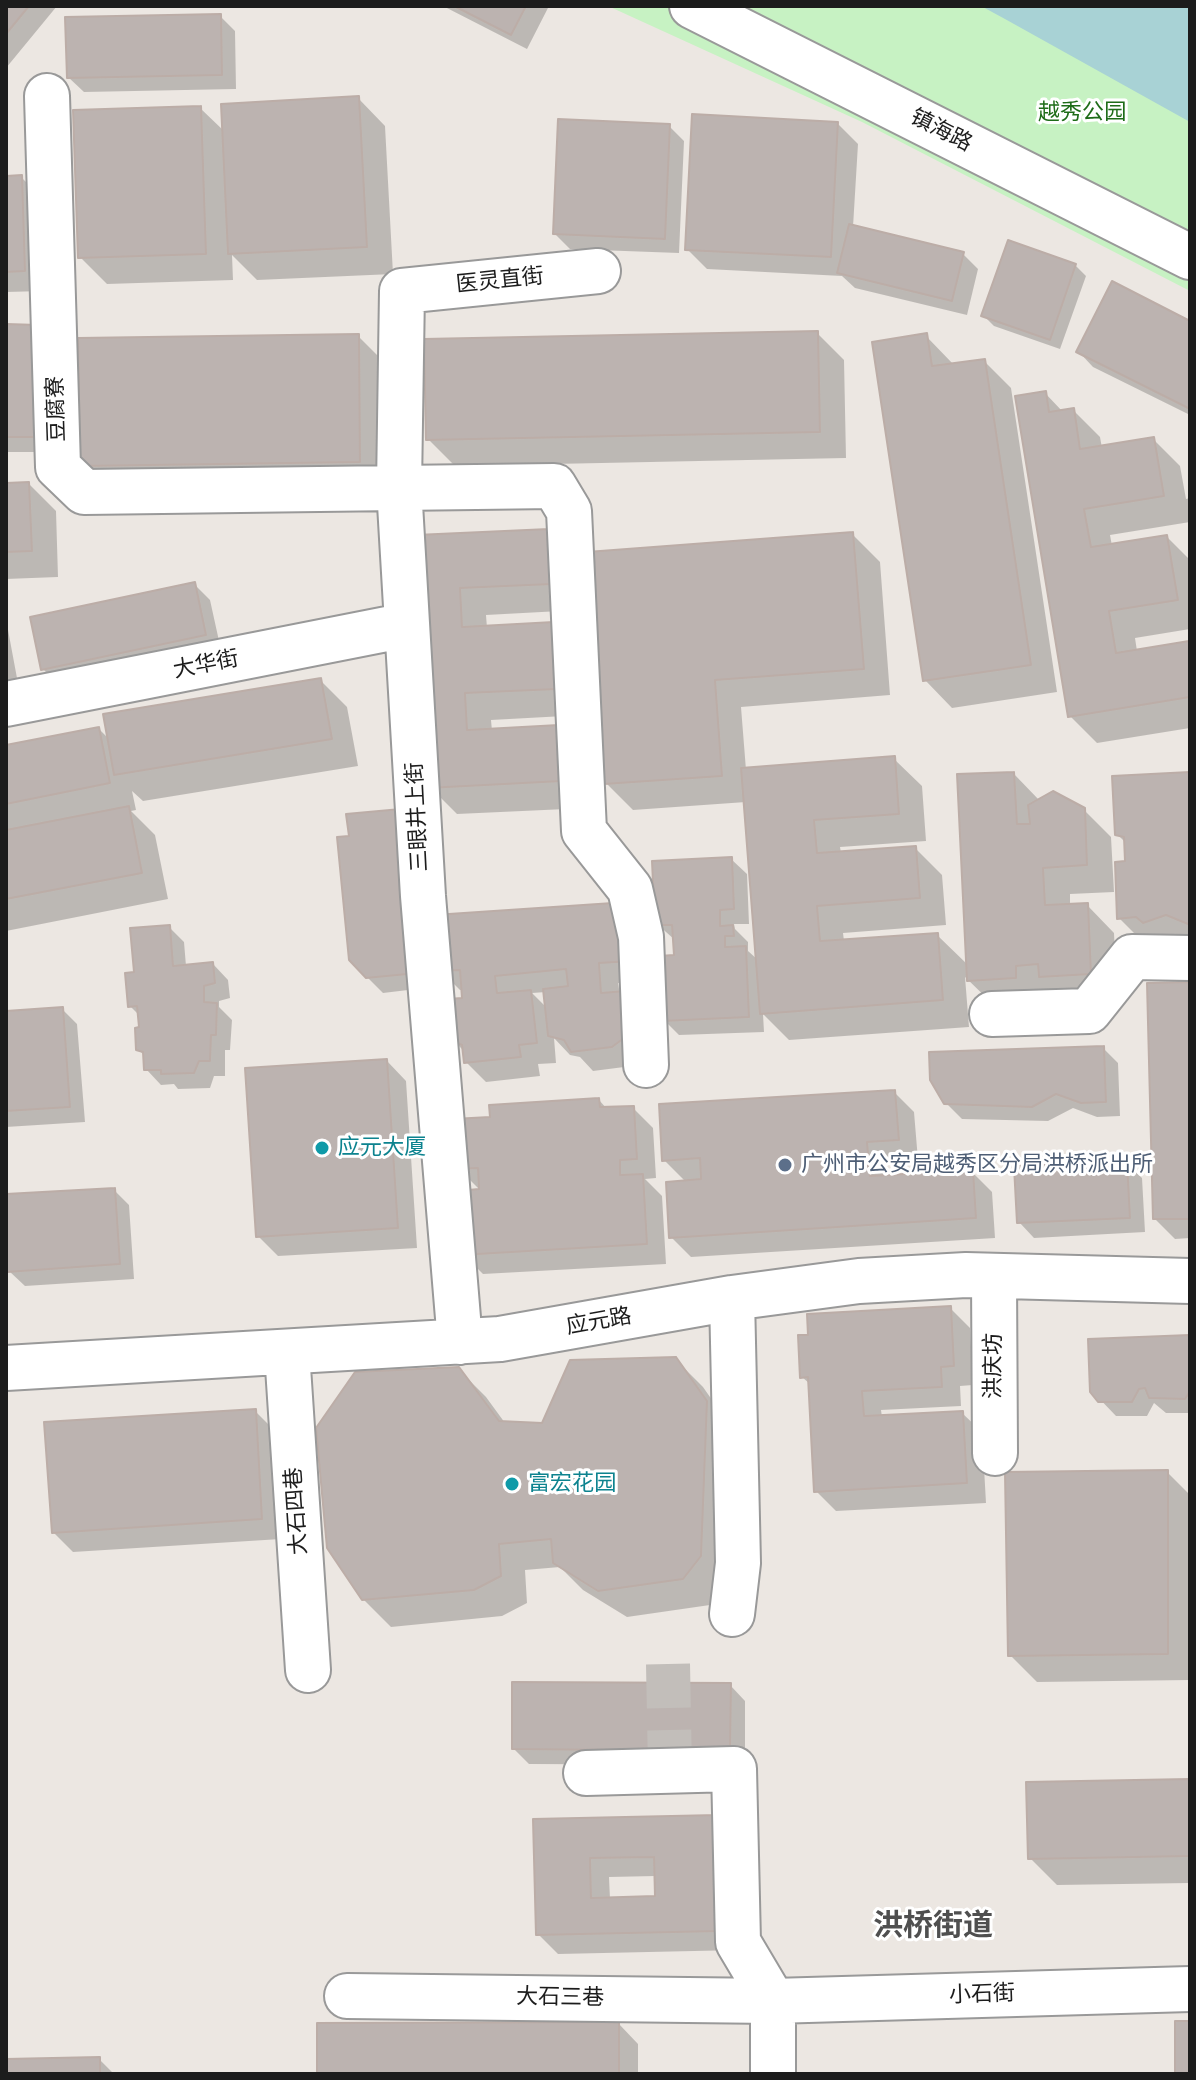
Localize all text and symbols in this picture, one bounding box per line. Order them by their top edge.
park label: 越秀公园 [1038,100,1126,126]
street label: 镇海路 [906,104,976,158]
street label: 医灵直街 [455,263,545,299]
street label: 豆腐寮 [43,376,71,442]
street label: 大华街 [171,646,241,684]
street label: 三眼井上街 [402,761,434,873]
place label: 应元大厦 [338,1135,426,1161]
marker: 应元大厦 [313,1139,331,1157]
place label: 广州市公安局越秀区分局洪桥派出所 [801,1152,1153,1178]
marker: 广州市公安局越秀区分局洪桥派出所 [776,1156,794,1174]
street label: 应元路 [564,1303,634,1341]
street label: 洪庆坊 [981,1333,1007,1399]
street label: 大石四巷 [281,1466,313,1556]
place label: 富宏花园 [528,1471,616,1497]
marker: 富宏花园 [503,1475,521,1493]
district label: 洪桥街道 [873,1909,993,1945]
street label: 小石街 [949,1981,1015,2009]
street label: 大石三巷 [516,1984,604,2012]

